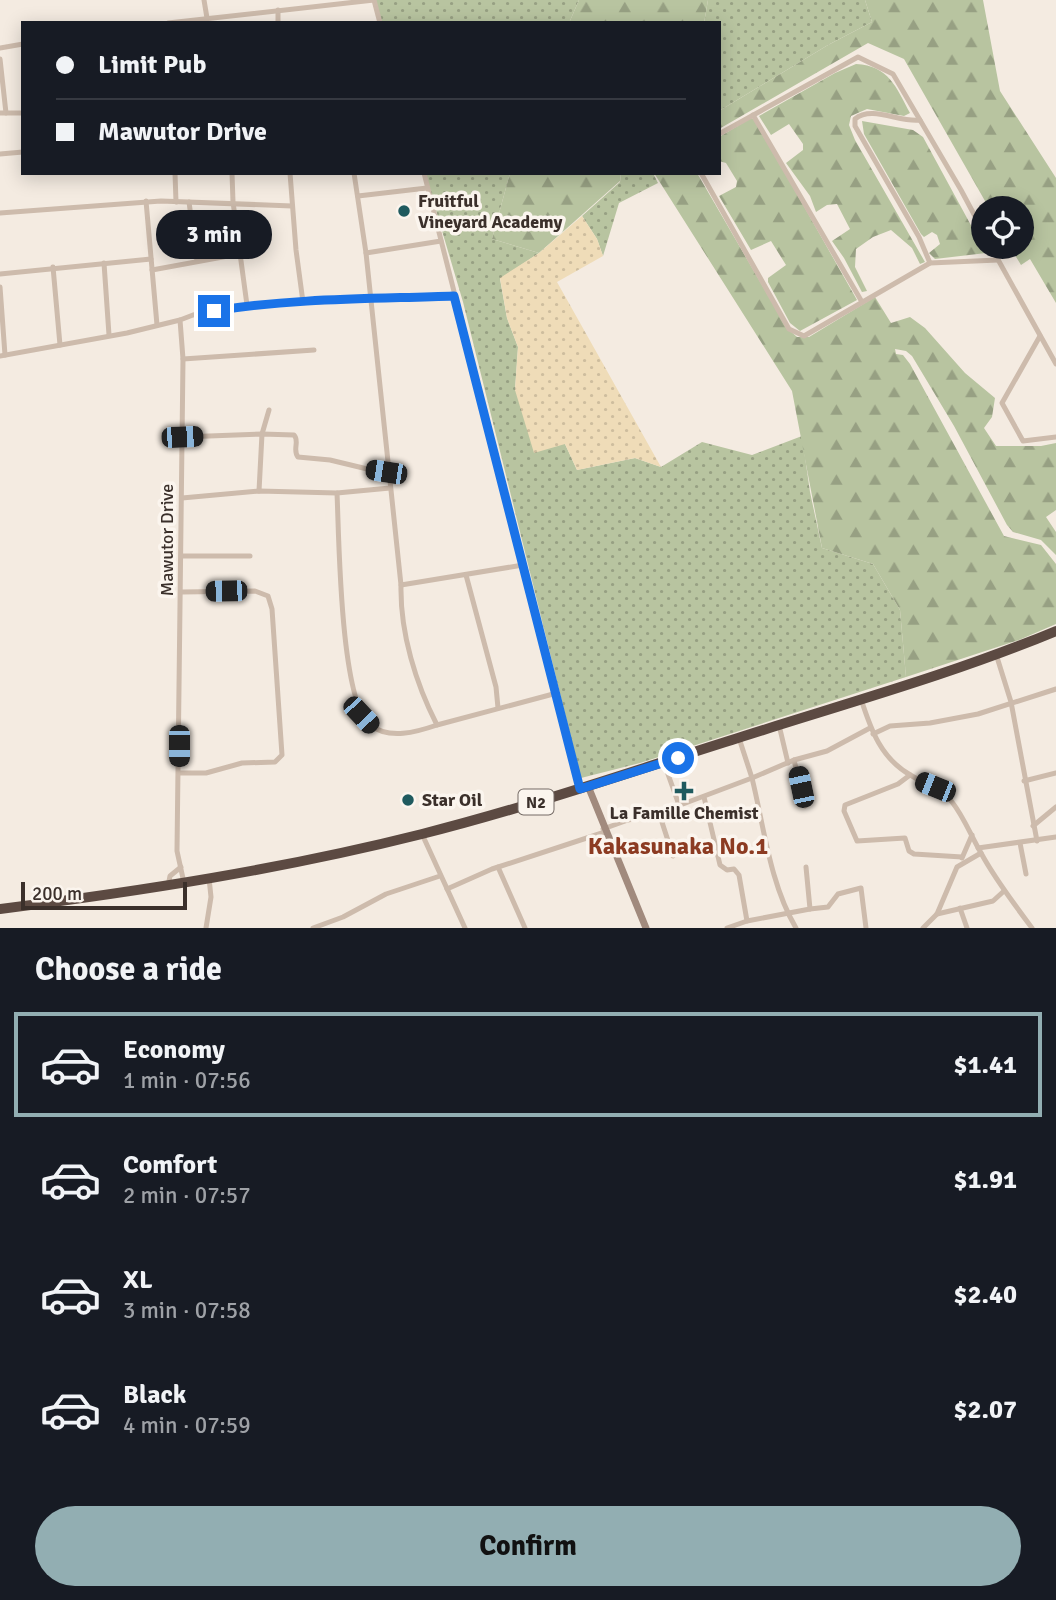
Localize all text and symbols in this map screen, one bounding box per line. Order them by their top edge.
text: Limit Pub [98,49,206,81]
text: Mawutor Drive [98,116,267,148]
place label: Fruitful Vineyard Academy [418,190,562,233]
map controls [971,196,1034,259]
button: locate [971,196,1034,259]
marker: Fruitful Vineyard Academy [396,203,412,219]
callout: 3 min [156,210,272,258]
text: 3 min [186,220,242,249]
route end [198,295,230,327]
car [161,426,204,448]
car [364,458,409,486]
street label: Mawutor Drive [156,484,178,596]
car [205,580,248,602]
car [339,692,384,738]
car [169,725,190,767]
route start [662,742,694,774]
car [787,764,816,810]
car [912,769,959,805]
marker: La Famille Chemist [676,783,692,799]
place label: Star Oil [422,789,483,811]
road number: N2 [518,790,554,814]
marker: Star Oil [400,792,416,808]
place label: La Famille Chemist [610,802,759,824]
district label: Kakasunaka No.1 [588,831,768,861]
scale bar [21,879,187,911]
text: 200 m [32,882,82,906]
text: Choose a ride [35,950,222,989]
icon: car [39,1033,102,1096]
text: Economy [123,1034,225,1066]
text: $1.41 [953,1049,1017,1081]
text: 1 min · 07:56 [123,1066,251,1095]
icon: car [39,1148,102,1211]
text: Comfort [123,1149,217,1181]
text: $1.91 [953,1164,1017,1196]
text: 2 min · 07:57 [123,1181,251,1210]
icon: car [39,1263,102,1326]
text: XL [123,1264,153,1296]
text: $2.40 [953,1279,1017,1311]
text: 3 min · 07:58 [123,1296,251,1325]
icon: car [39,1378,102,1441]
text: Black [123,1379,186,1411]
text: $2.07 [953,1394,1017,1426]
text: 4 min · 07:59 [123,1411,251,1440]
button: Confirm [35,1506,1021,1586]

